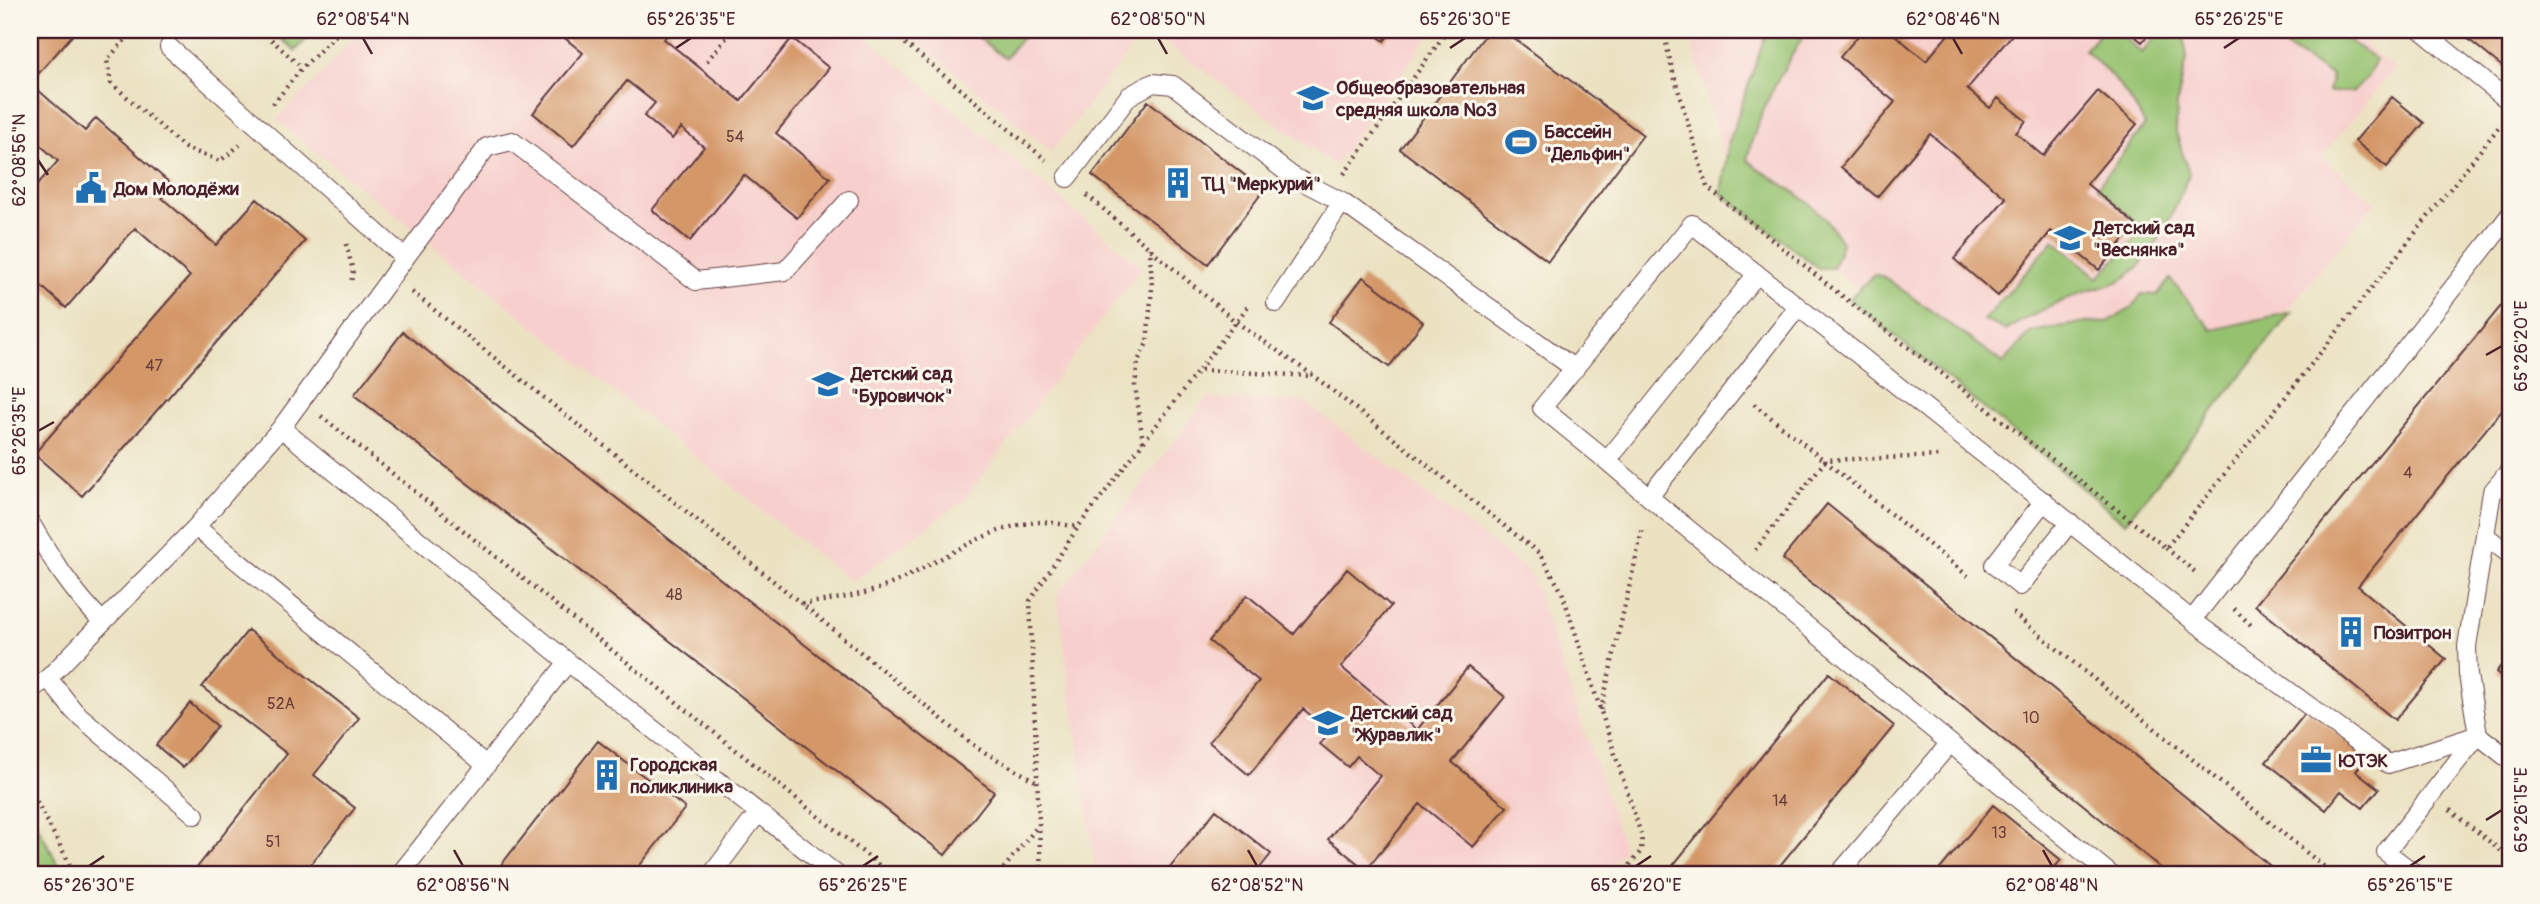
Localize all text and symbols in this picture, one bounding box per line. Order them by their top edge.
text: 62°08'54"N [316,8,410,31]
text: 65°26'35"E [647,8,735,31]
text: 62°08'50"N [1111,8,1205,31]
text: 65°26'30"E [1419,8,1511,31]
text: 62°08'46"N [1906,8,2000,31]
text: 65°26'25"E [2195,8,2283,31]
place label: Общеобразовательная средняя школа №3 [1335,76,1525,122]
school or university icon: Общеобразовательная средняя школа №3 [1296,81,1330,115]
text: 62°08'56"N [8,113,31,207]
place label: Бассейн "Дельфин" [1544,120,1630,166]
sports icon: Бассейн "Дельфин" [1504,125,1538,159]
house number: 54 [726,127,744,147]
building icon: ТЦ "Меркурий" [1161,166,1195,200]
public building icon: Дом Молодёжи [74,171,108,205]
place label: ТЦ "Меркурий" [1200,172,1321,196]
place label: Дом Молодёжи [113,177,239,201]
place label: Детский сад "Веснянка" [2092,216,2195,262]
school or university icon: Детский сад "Веснянка" [2053,221,2087,255]
text: 65°26'20"E [2510,300,2533,392]
house number: 47 [145,356,163,376]
place label: Детский сад "Буровичок" [850,362,953,408]
school or university icon: Детский сад "Буровичок" [811,367,845,401]
text: 65°26'35"E [8,387,31,475]
house number: 4 [2403,463,2413,483]
house number: 48 [665,585,683,605]
building icon: Позитрон [2334,615,2368,649]
place label: Позитрон [2374,621,2451,645]
house number: 52А [267,694,295,714]
place label: Детский сад "Журавлик" [1350,701,1453,747]
school or university icon: Детский сад "Журавлик" [1311,706,1345,740]
house number: 10 [2022,708,2040,728]
office icon: ЮТЭК [2299,743,2333,777]
place label: ЮТЭК [2338,749,2388,773]
place label: Городская поликлиника [630,753,733,799]
building icon: Городская поликлиника [590,758,624,792]
text: 65°26'15"E [2510,767,2533,853]
house number: 14 [1772,791,1788,811]
house number: 13 [1991,823,2007,843]
house number: 51 [266,832,280,852]
text: 65°26'30"E [43,874,135,897]
text: 62°08'56"N [416,874,510,897]
text: 65°26'25"E [819,874,907,897]
text: 62°08'52"N [1211,874,1303,897]
text: 65°26'20"E [1590,874,1682,897]
text: 62°08'48"N [2006,874,2098,897]
text: 65°26'15"E [2367,874,2453,897]

